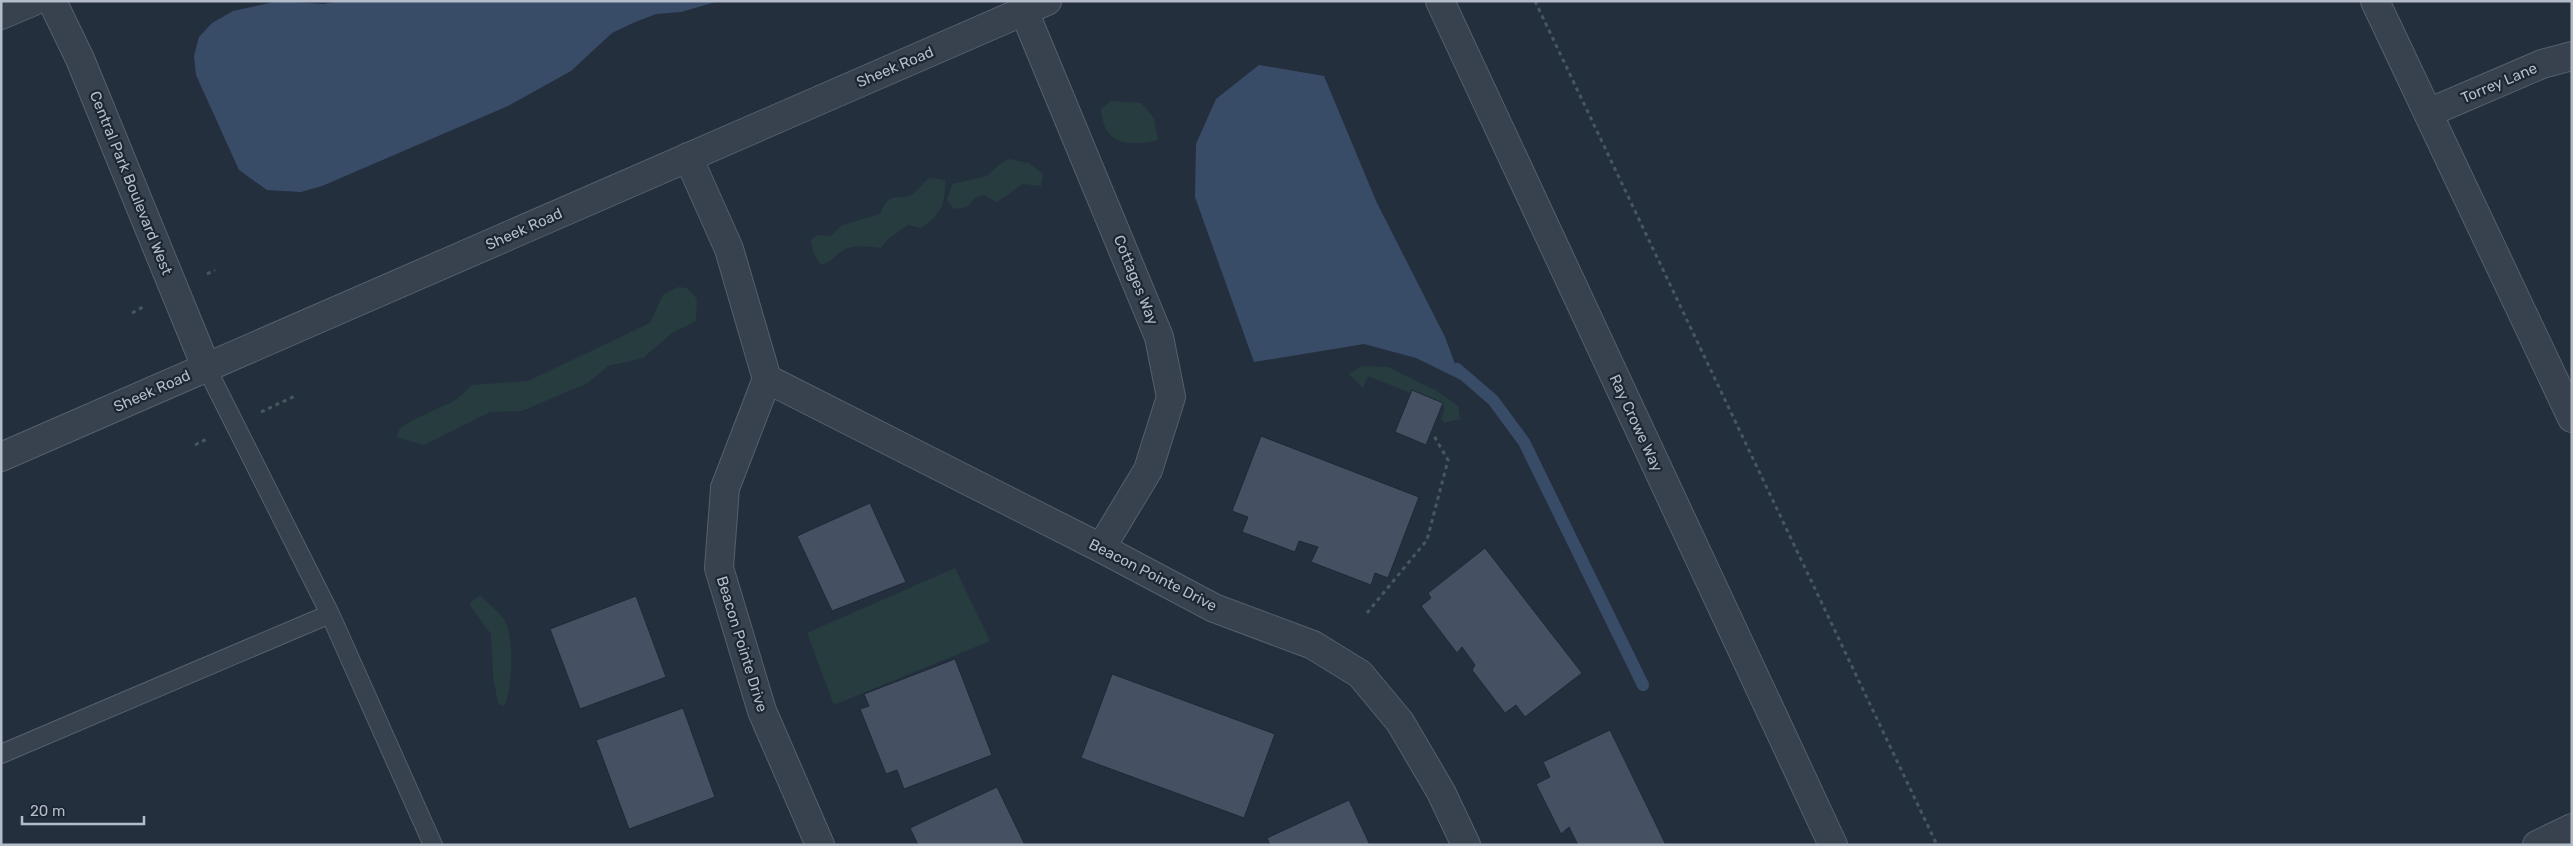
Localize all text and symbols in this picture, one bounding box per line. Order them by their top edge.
street label: Sheek Road [854,43,936,91]
street label: Torrey Lane [2458,59,2540,107]
street label: Central Park Boulevard West [86,89,176,278]
street label: Sheek Road [483,204,565,254]
street label: Cottages Way [1110,233,1162,327]
street label: Sheek Road [111,366,193,416]
street label: Ray Crowe Way [1606,372,1666,474]
street label: Beacon Pointe Drive [1086,535,1220,615]
street label: Beacon Pointe Drive [713,574,771,714]
scale bar [22,794,145,826]
text: 20 m [30,802,65,820]

